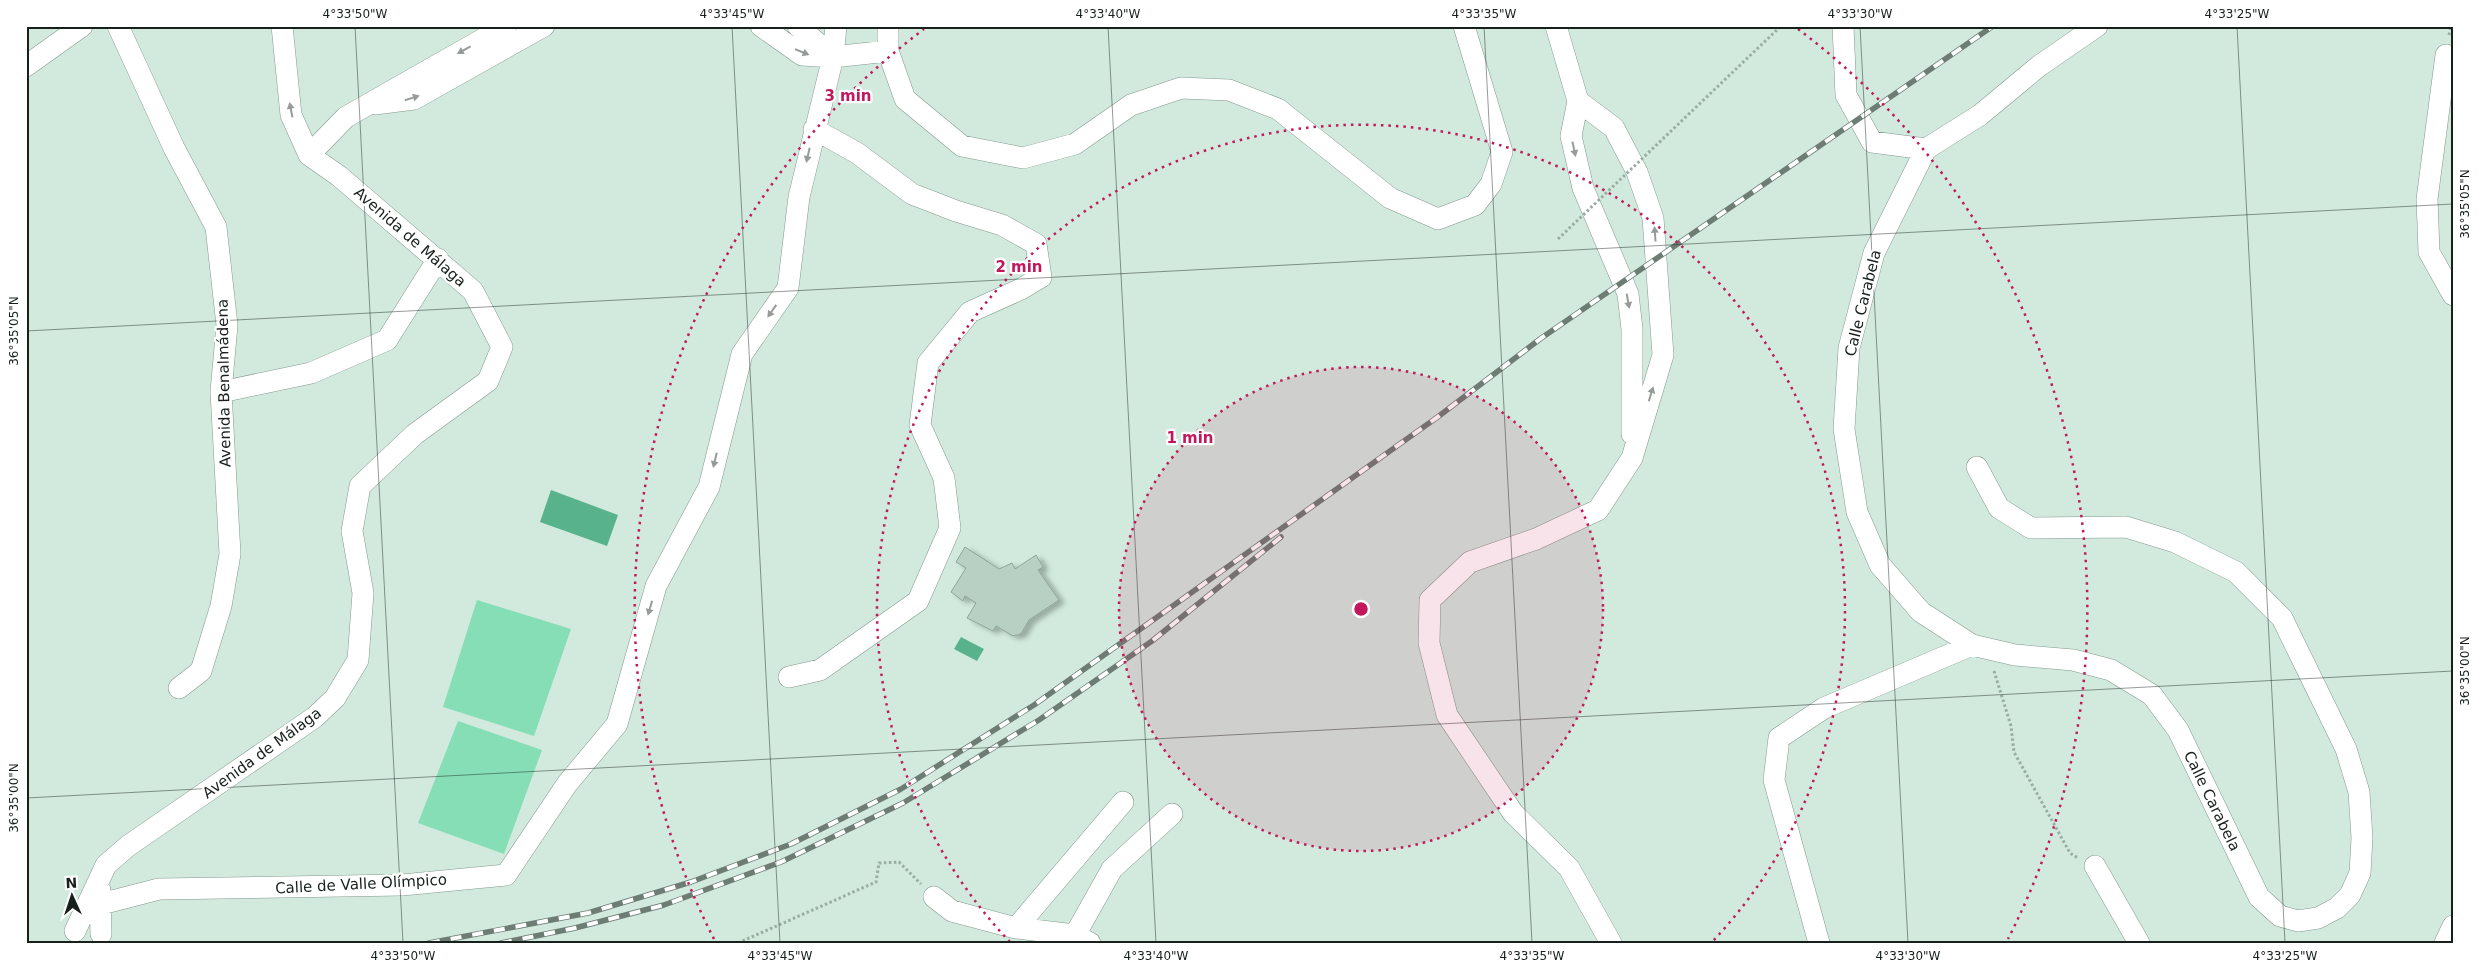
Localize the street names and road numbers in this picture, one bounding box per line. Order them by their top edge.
street label: Avenida de Málaga [350,184,470,290]
street label: Calle Carabela [1841,248,1885,358]
street label: Avenida Benalmádena [214,299,234,467]
street label: Avenida de Málaga [199,704,325,802]
street label: Calle Carabela [2180,748,2244,854]
street label: Calle de Valle Olímpico [275,871,447,897]

